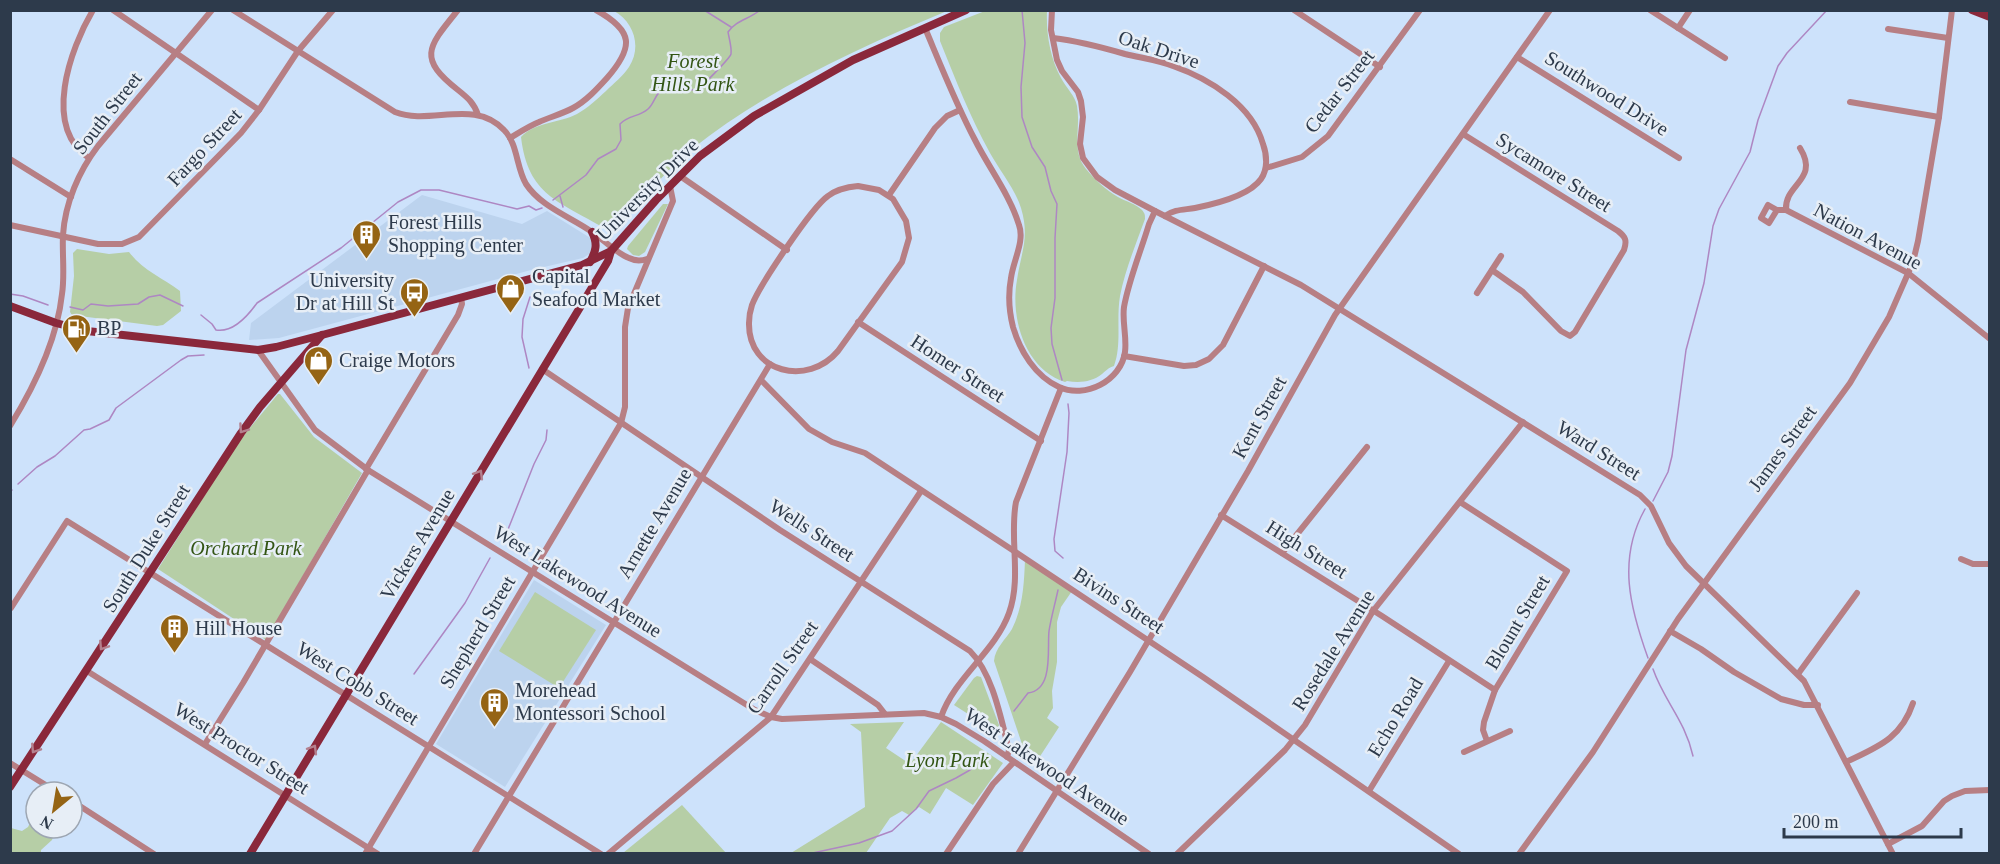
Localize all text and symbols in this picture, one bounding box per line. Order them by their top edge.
street label: Oak Drive [1116,26,1202,72]
street label: Cedar Street [1300,45,1379,137]
street label: Southwood Drive [1541,46,1673,140]
park label: Forest Hills Park [651,50,736,95]
street label: South Street [68,67,146,159]
street label: Fargo Street [163,103,246,191]
street label: Sycamore Street [1492,128,1616,217]
street label: University Drive [591,133,703,245]
street label: Nation Avenue [1810,198,1926,274]
place label: Forest Hills Shopping Center [388,211,523,257]
building icon: Forest Hills Shopping Center [351,218,383,260]
place label: Capital Seafood Market [532,265,661,310]
place label: University Dr at Hill St [296,269,394,314]
shop icon: Capital Seafood Market [495,272,527,314]
bus stop icon: University Dr at Hill St [399,276,431,318]
fuel station icon: BP [60,312,92,354]
place label: BP [97,317,121,339]
street label: Homer Street [907,330,1009,407]
shop icon: Craige Motors [302,344,334,386]
place label: Craige Motors [339,349,455,372]
street label: Kent Street [1227,372,1291,462]
street label: James Street [1744,401,1821,495]
street label: Ward Street [1553,416,1645,485]
one-way arrow [239,423,250,434]
street label: Arnette Avenue [612,464,696,582]
one-way arrow [471,470,483,480]
street label: South Duke Street [98,480,194,616]
street label: Vickers Avenue [375,484,459,603]
street label: Wells Street [765,494,859,566]
street label: High Street [1262,515,1352,584]
street label: West Lakewood Avenue [490,520,666,642]
park label: Orchard Park [190,537,303,559]
street label: Bivins Street [1069,562,1169,638]
street label: Blount Street [1480,570,1554,673]
street label: Shepherd Street [435,571,520,693]
street label: Rosedale Avenue [1287,586,1379,714]
building icon: Hill House [158,612,190,654]
street label: Carroll Street [742,616,822,718]
place label: Hill House [195,617,282,639]
street label: West Cobb Street [293,637,423,730]
one-way arrow [99,640,111,650]
street label: Echo Road [1363,673,1427,761]
place label: Morehead Montessori School [515,679,666,724]
building icon: Morehead Montessori School [478,686,510,728]
street label: West Proctor Street [170,698,314,799]
street label: West Lakewood Avenue [961,703,1133,829]
one-way arrow [30,743,42,753]
one-way arrow [306,745,318,755]
park label: Lyon Park [904,749,990,772]
north arrow [24,780,84,840]
scale bar [1784,801,1961,839]
text: N [37,812,56,833]
text: 200 m [1793,812,1839,832]

